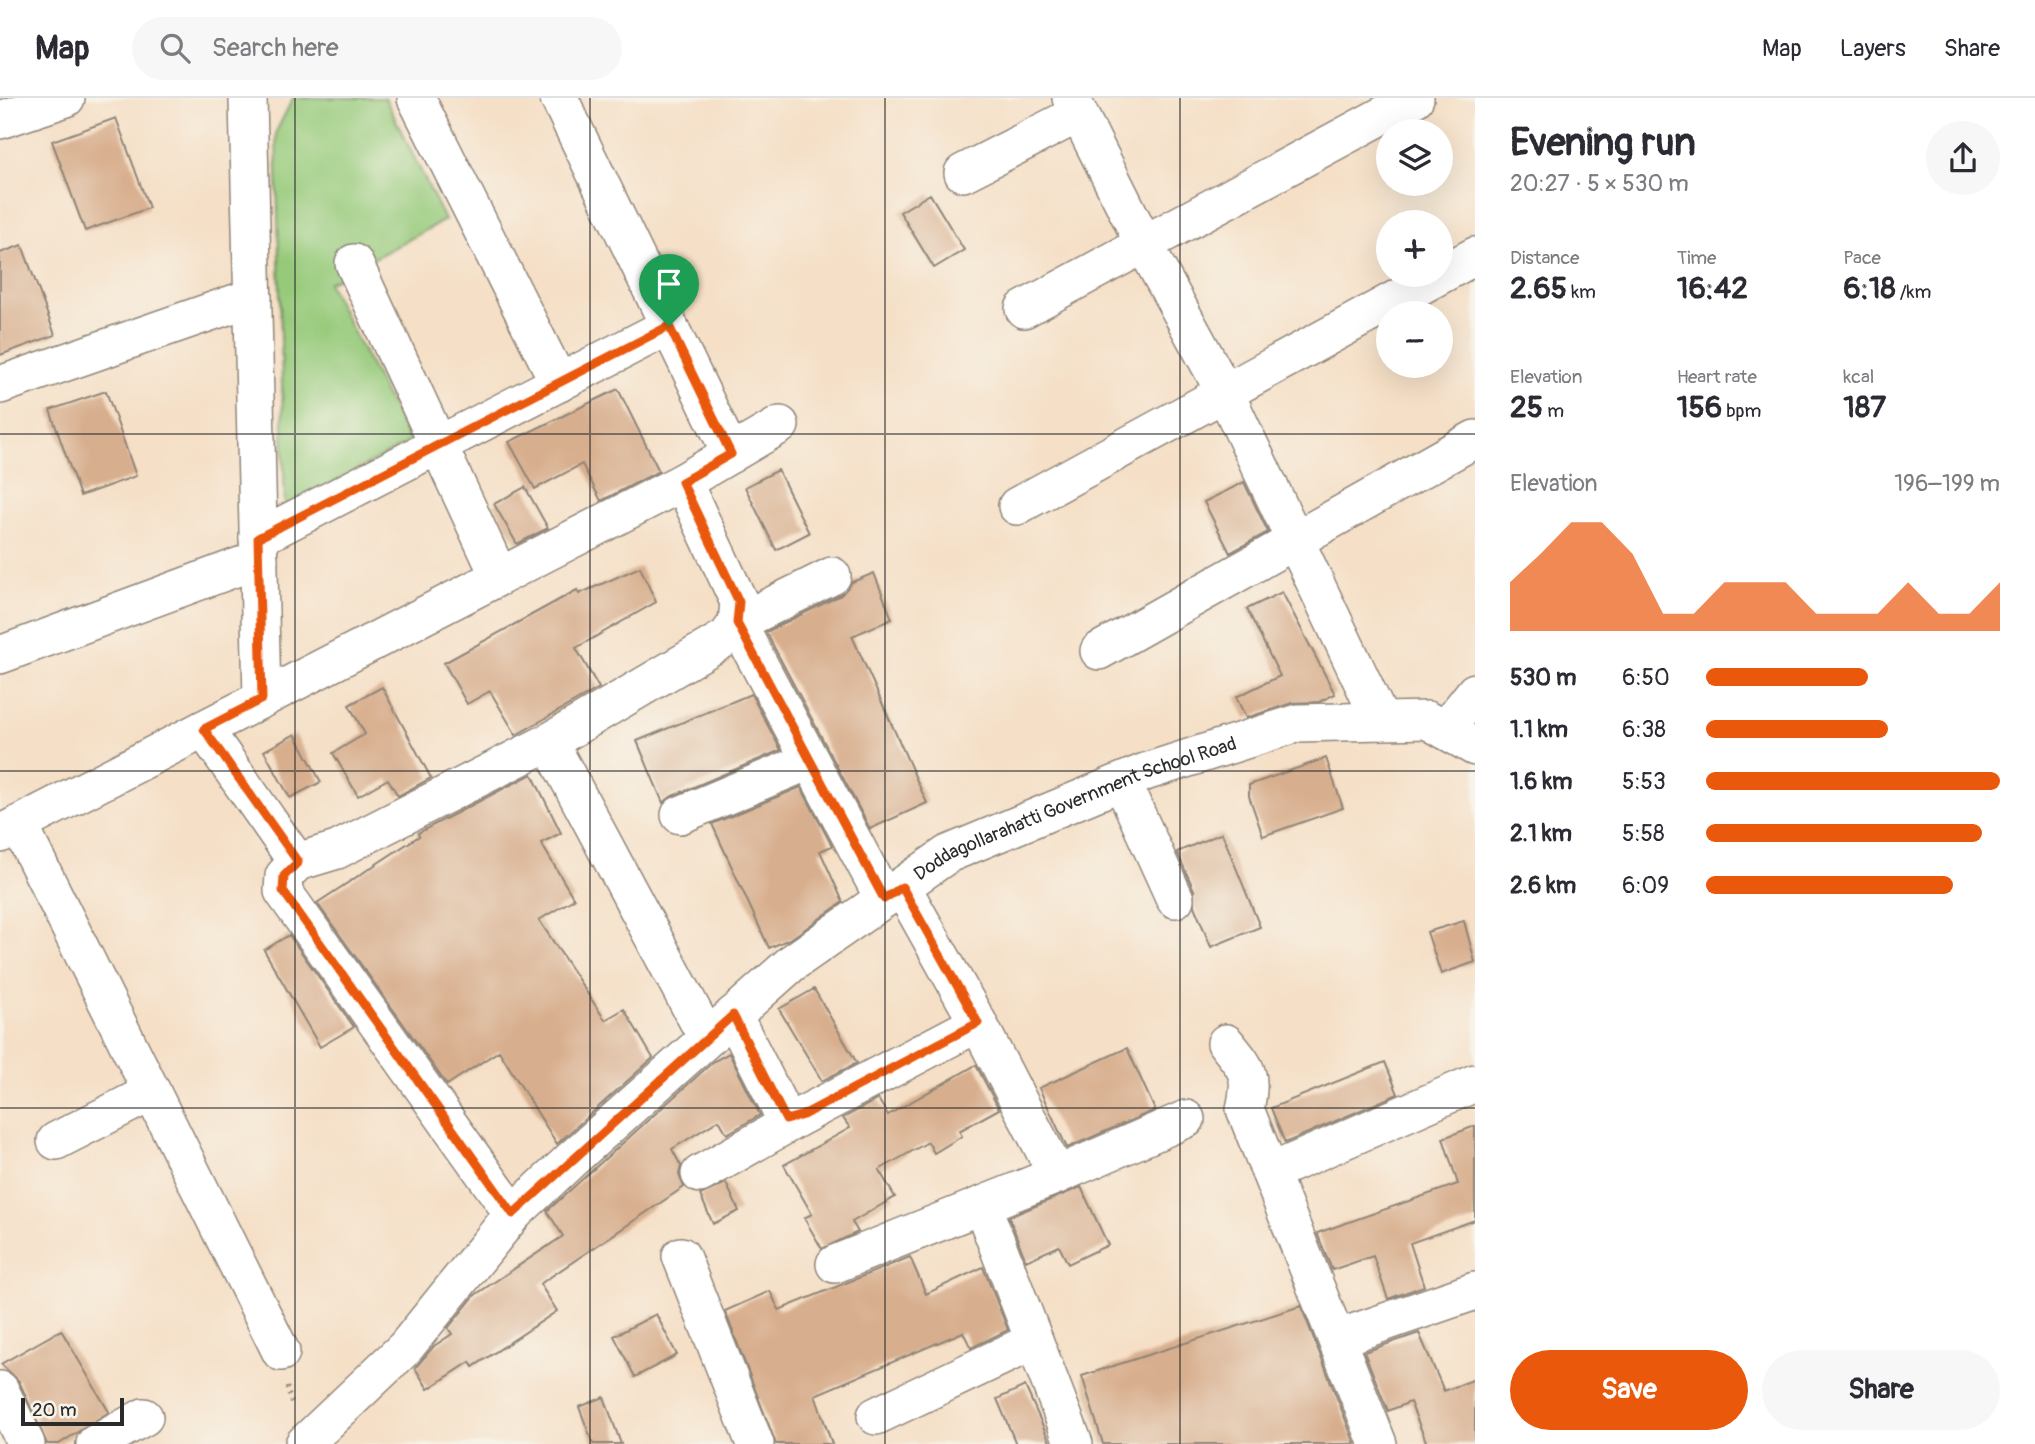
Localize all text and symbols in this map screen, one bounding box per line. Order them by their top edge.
search box [132,17,622,80]
text: Map [35,28,90,69]
icon: search [156,29,194,67]
text: Search here [212,32,339,64]
text: Map [1762,34,1802,63]
text: Layers [1840,34,1906,63]
text: Share [1944,34,2000,63]
map controls [1376,119,1453,378]
button: layers [1376,119,1453,196]
text: Evening run [1510,119,1696,167]
button: share [1926,121,2000,195]
text: 20:27 · 5 × 530 m [1510,169,1689,198]
button: + [1376,210,1453,287]
text: Distance [1510,246,1579,270]
text: Time [1677,246,1716,270]
text: Pace [1843,246,1881,270]
pin [639,254,699,326]
icon: arrive [650,265,688,303]
text: 2.65 [1510,270,1567,307]
text: 16:42 [1677,270,1748,307]
text: 6:18 [1843,270,1896,307]
text: km [1567,280,1596,304]
text: /km [1896,280,1931,304]
button: − [1376,301,1453,378]
text: Elevation [1510,365,1582,389]
text: Heart rate [1677,365,1757,389]
text: kcal [1843,365,1874,389]
text: 25 [1510,389,1543,426]
text: 156 [1677,389,1722,426]
text: 187 [1843,389,1886,426]
text: m [1543,399,1564,423]
text: bpm [1722,399,1761,423]
text: Elevation [1510,469,1598,498]
text: 196–199 m [1894,469,2000,498]
text: 530 m [1510,663,1576,692]
text: 6:50 [1622,663,1670,692]
text: 1.1 km [1510,715,1568,744]
text: 6:38 [1622,715,1666,744]
street label: Doddagollarahatti Government School Road [909,731,1239,886]
text: 1.6 km [1510,767,1572,796]
text: 5:53 [1622,767,1666,796]
text: 2.1 km [1510,819,1572,848]
text: 5:58 [1622,819,1665,848]
text: 2.6 km [1510,871,1576,900]
text: 6:09 [1622,871,1669,900]
button: Save [1510,1350,1748,1430]
button: Share [1762,1350,2000,1430]
scale bar [21,1395,124,1427]
text: 20 m [32,1398,77,1422]

